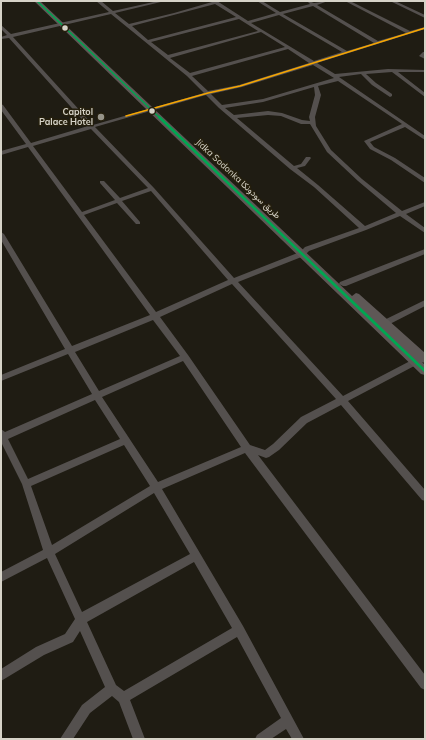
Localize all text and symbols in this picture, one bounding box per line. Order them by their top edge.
unlabelled marker [60,23,70,33]
unlabelled marker [147,106,157,116]
place label: Capitol Palace Hotel [39,107,93,128]
marker: Capitol Palace Hotel [96,112,106,122]
street label: Jidka Sodonka طريق سودونكا [193,137,283,221]

